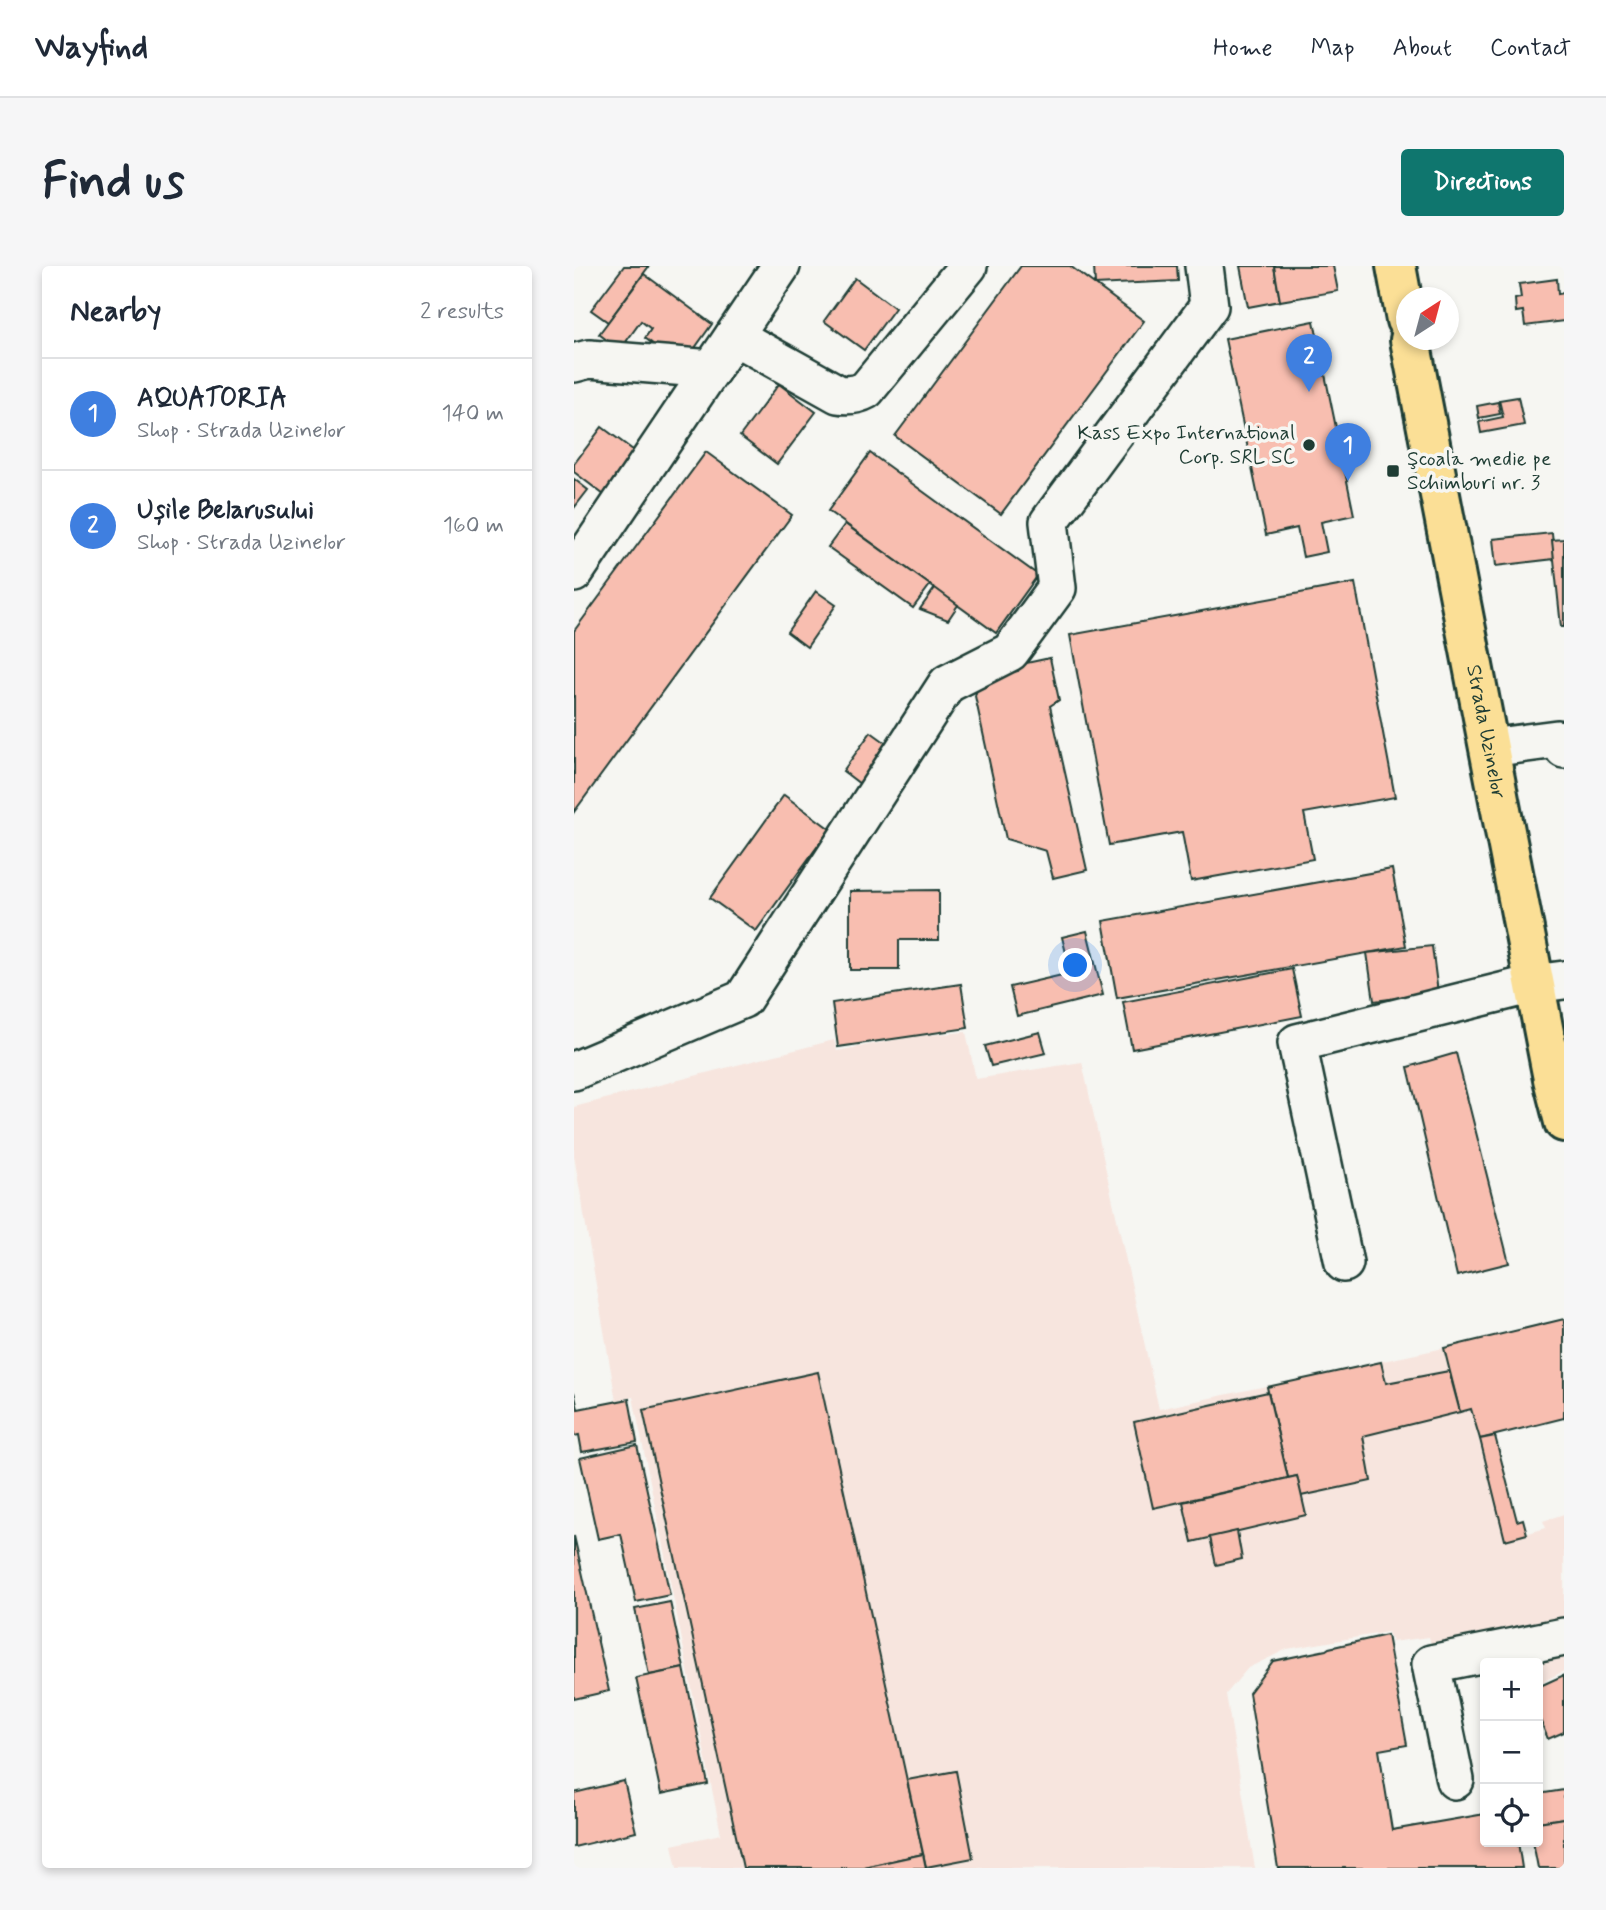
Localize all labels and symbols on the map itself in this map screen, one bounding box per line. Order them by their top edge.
north arrow [1396,287,1459,350]
pin: 2 [1286,334,1332,392]
place label: Kass Expo International Corp. SRL SC [1077,419,1295,471]
pin: 1 [1325,423,1371,481]
marker: Kass Expo International Corp. SRL SC [1301,437,1317,453]
place label: Şcoala medie pe Schimburi nr. 3 [1407,445,1551,497]
marker: Şcoala medie pe Schimburi nr. 3 [1385,463,1401,479]
street label: Strada Uzinelor [1459,662,1513,801]
your location [1058,948,1092,982]

